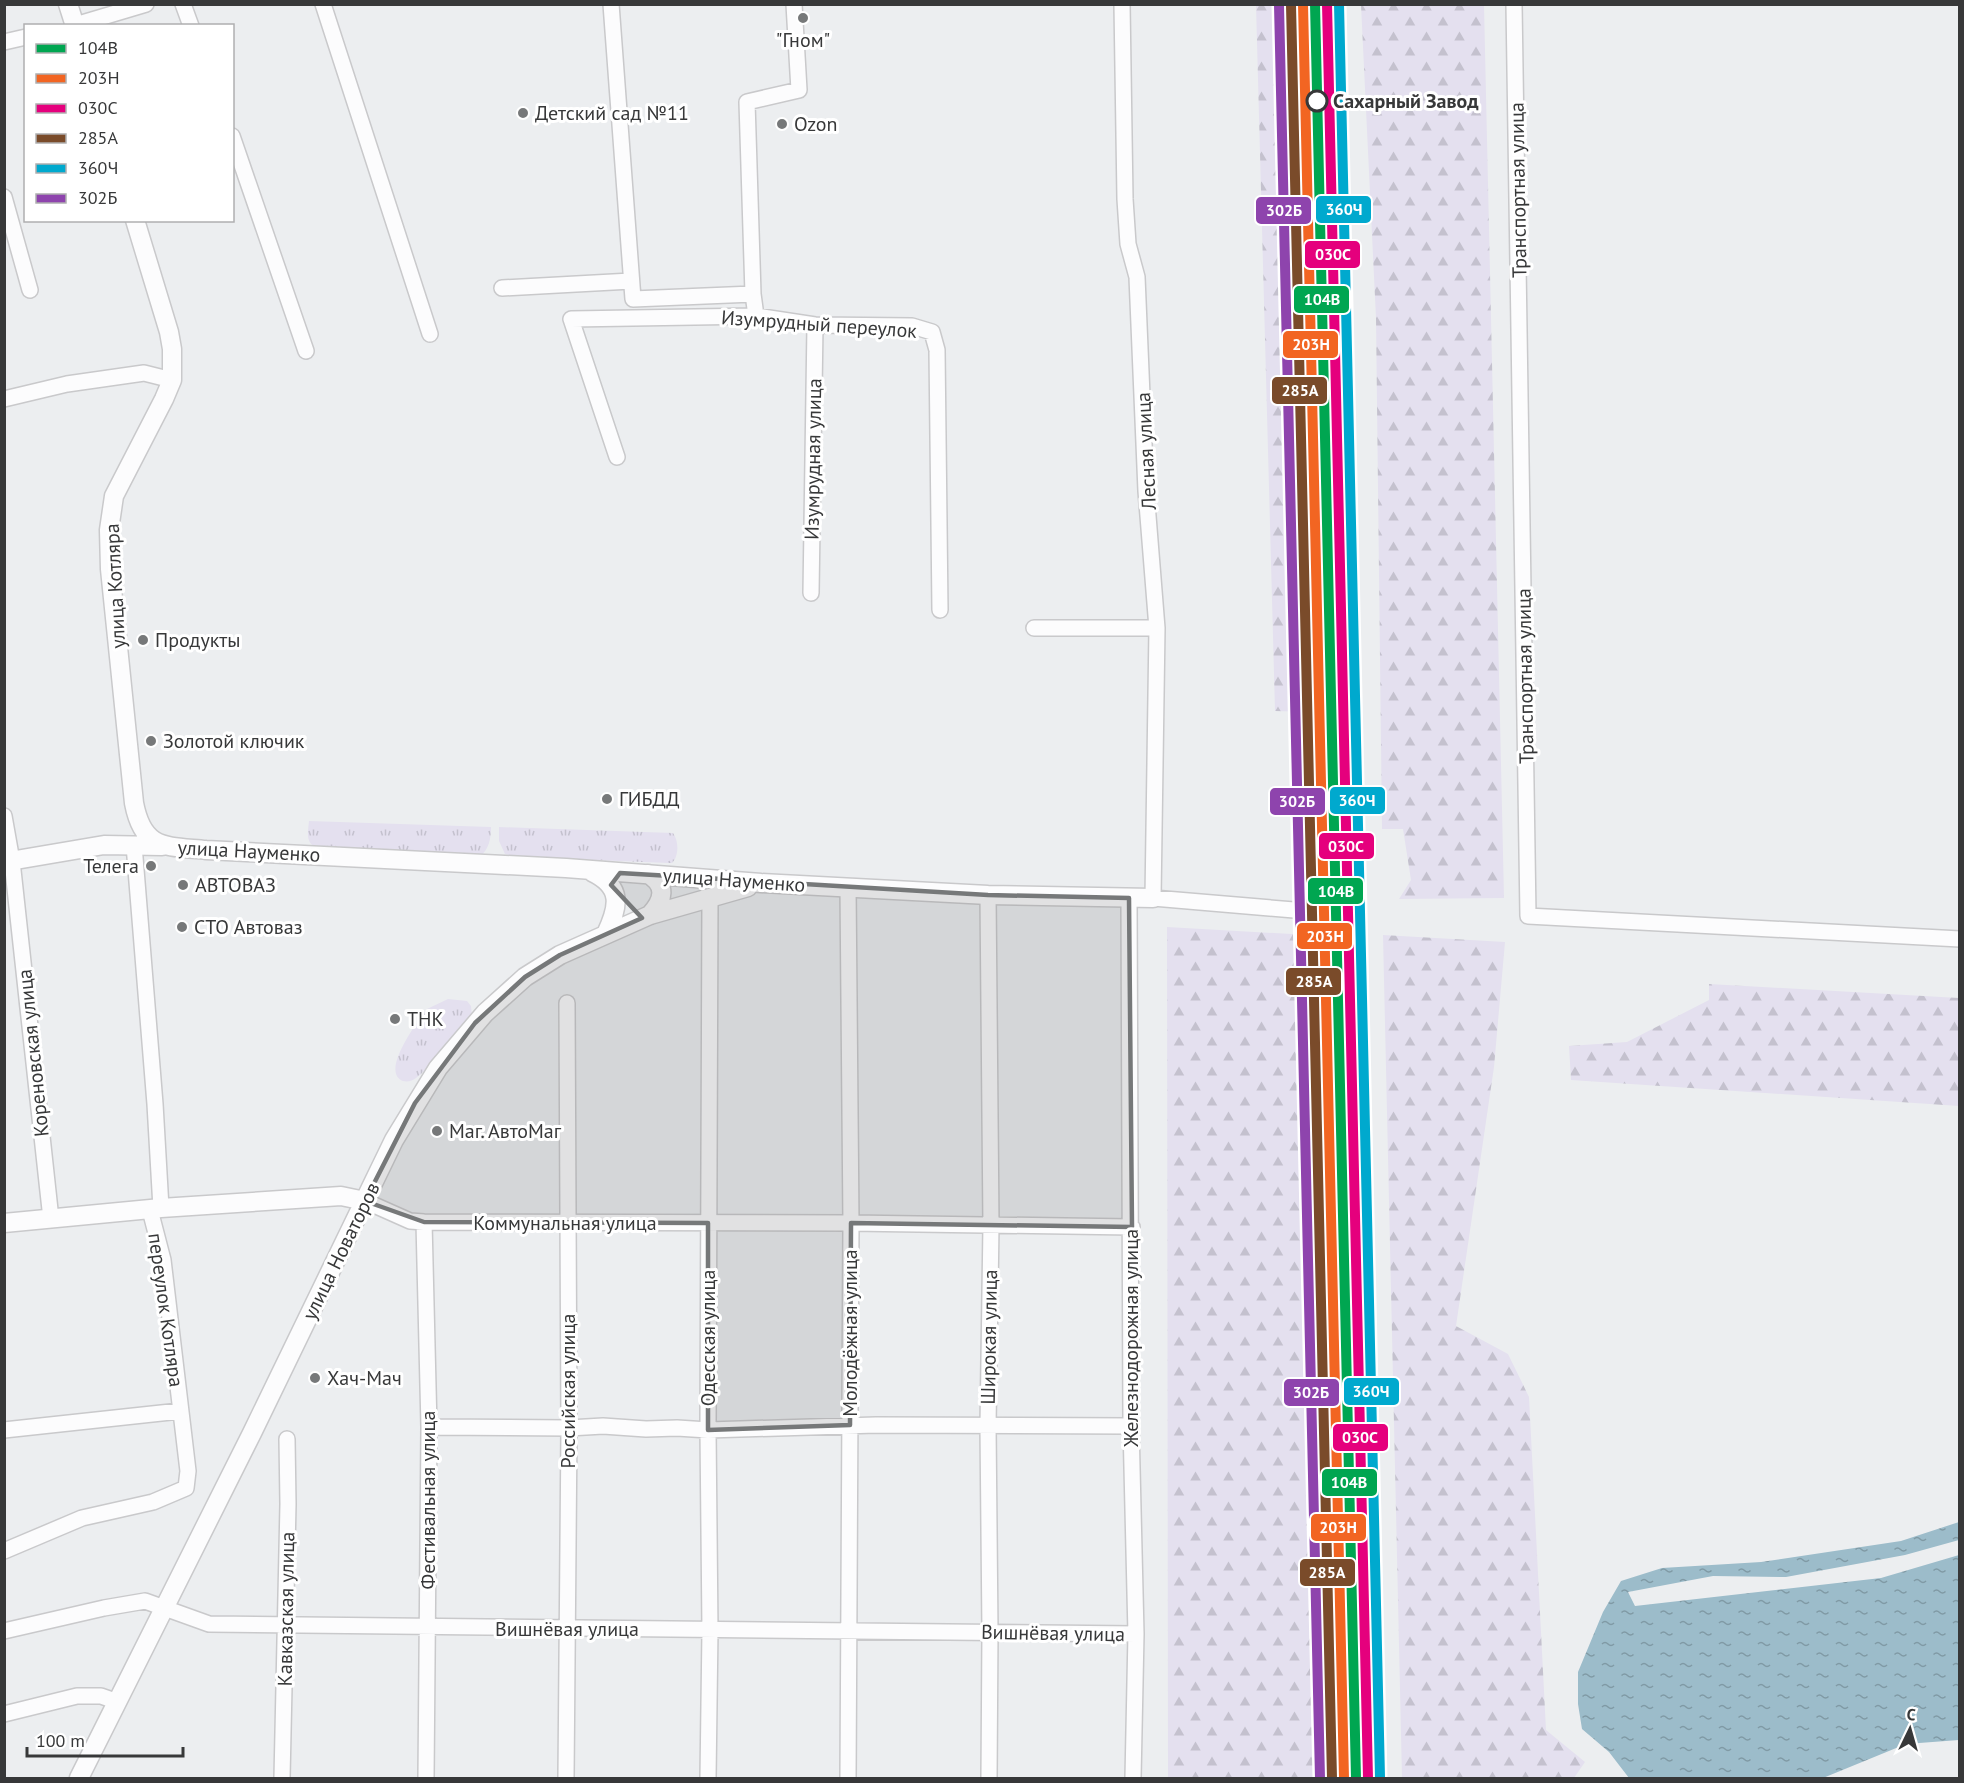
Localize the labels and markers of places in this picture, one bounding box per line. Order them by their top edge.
marker: "Гном" [796,11,810,25]
place label: "Гном" [776,27,830,53]
place label: Сахарный Завод [1333,88,1479,114]
marker: Сахарный Завод [1306,90,1328,112]
place label: Детский сад №11 [535,100,689,126]
marker: Детский сад №11 [516,106,530,120]
place label: Ozon [794,111,838,137]
marker: Ozon [775,117,789,131]
place label: Продукты [155,627,240,653]
marker: Продукты [136,633,150,647]
place label: Золотой ключик [163,728,305,754]
marker: Золотой ключик [144,734,158,748]
place label: ГИБДД [619,786,680,812]
marker: ГИБДД [600,792,614,806]
place label: Телега [83,853,139,879]
marker: Телега [144,859,158,873]
place label: АВТОВАЗ [195,872,276,898]
marker: АВТОВАЗ [176,878,190,892]
place label: СТО Автоваз [194,914,302,940]
marker: СТО Автоваз [175,920,189,934]
place label: ТНК [407,1006,444,1032]
marker: ТНК [388,1012,402,1026]
place label: Маг. АвтоМаг [449,1118,562,1144]
marker: Маг. АвтоМаг [430,1124,444,1138]
place label: Хач-Мач [327,1365,402,1391]
marker: Хач-Мач [308,1371,322,1385]

